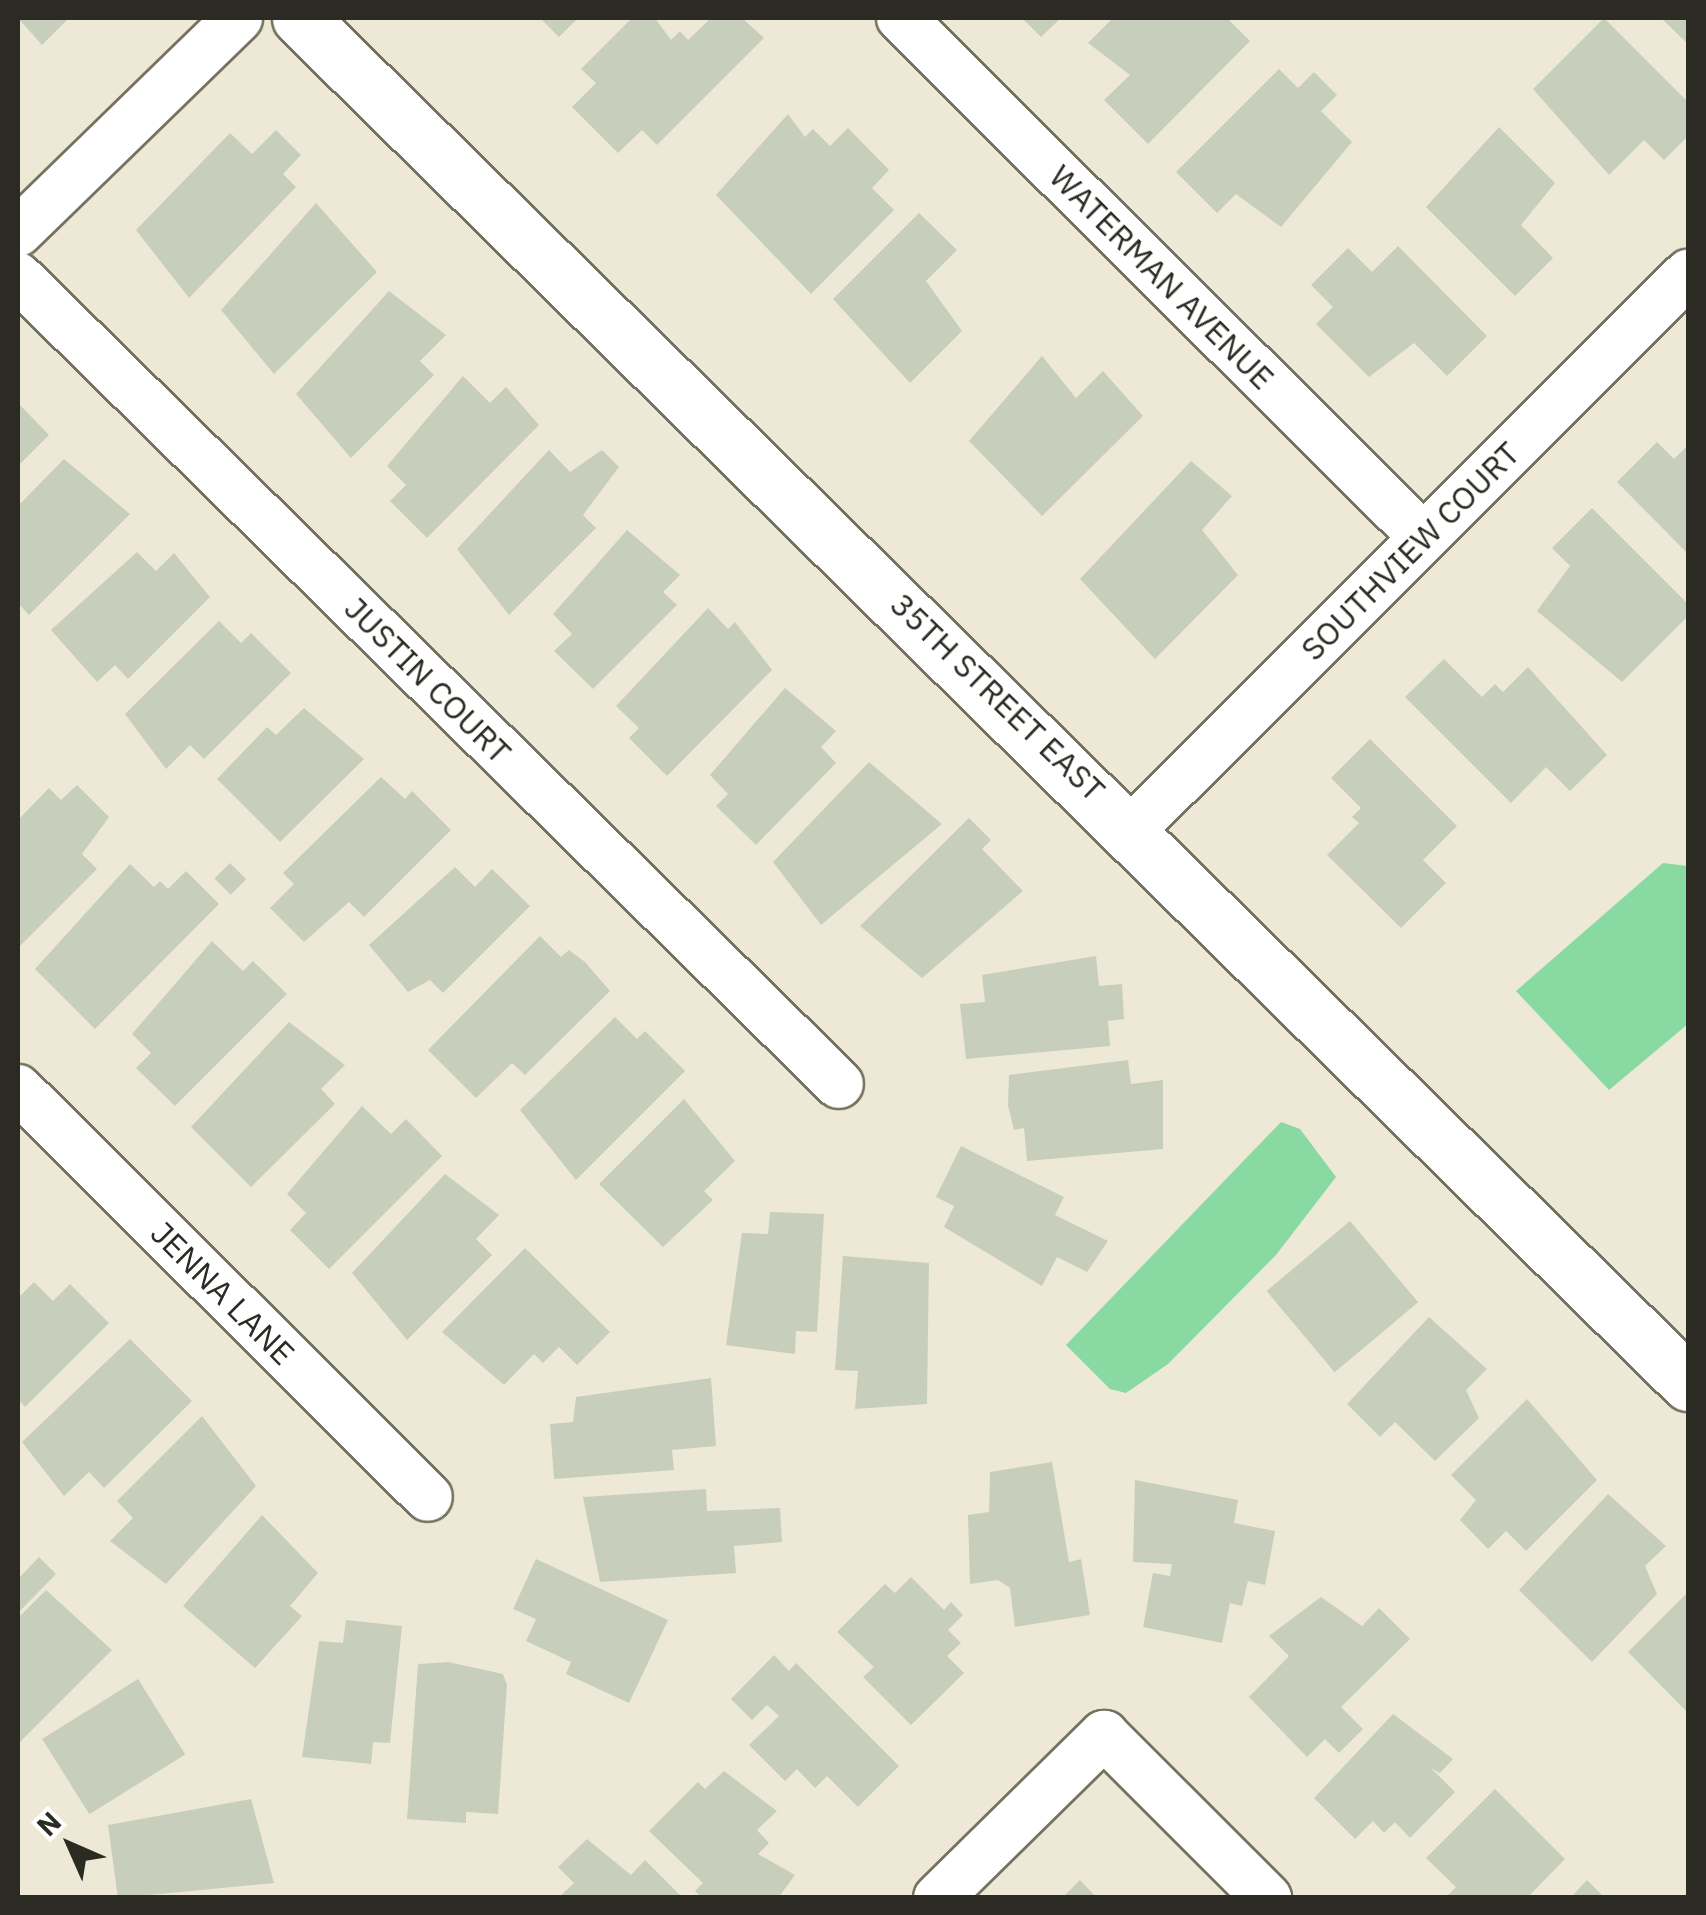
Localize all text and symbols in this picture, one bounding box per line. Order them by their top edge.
street label: WATERMAN AVENUE [1042,157,1282,397]
street label: SOUTHVIEW COURT [1293,434,1527,668]
street label: 35TH STREET EAST [883,585,1113,809]
street label: JUSTIN COURT [337,589,519,771]
street label: JENNA LANE [143,1213,303,1373]
north arrow [20,1795,120,1895]
text: N [28,1803,69,1844]

